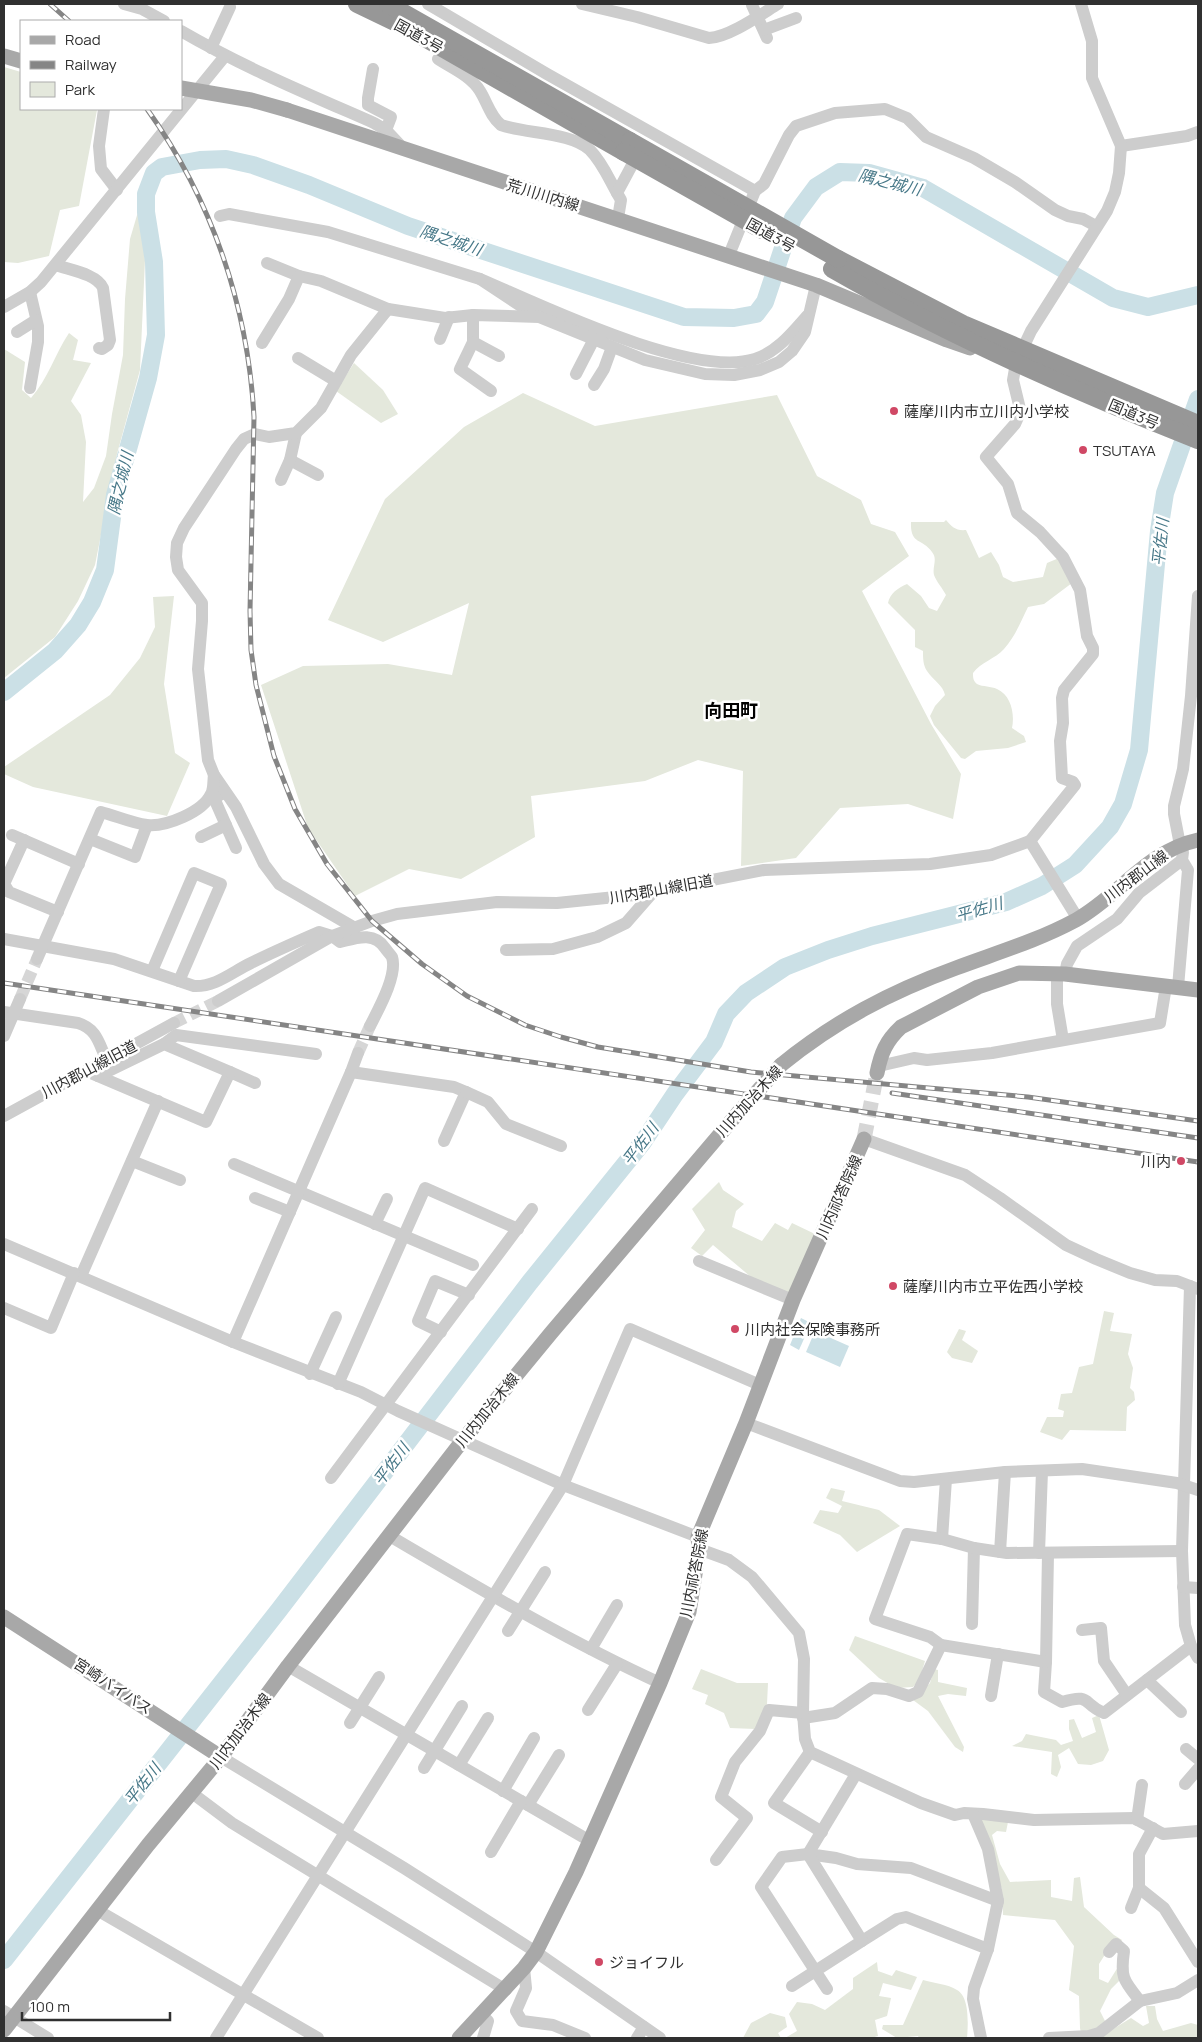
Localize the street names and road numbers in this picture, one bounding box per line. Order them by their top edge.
street label: 国道3号 [391,14,447,58]
street label: 荒川川内線 [504,174,582,216]
street label: 国道3号 [743,213,799,257]
street label: 国道3号 [1105,394,1163,434]
street label: 川内郡山線 [1100,845,1172,907]
street label: 川内郡山線旧道 [607,870,715,908]
street label: 川内郡山線旧道 [38,1035,140,1103]
street label: 川内加治木線 [711,1061,787,1141]
street label: 川内祁答院線 [811,1152,867,1242]
street label: 川内加治木線 [451,1368,523,1452]
street label: 川内祁答院線 [675,1527,713,1619]
street label: 宮崎バイパス [70,1653,156,1719]
street label: 川内加治木線 [205,1689,275,1773]

